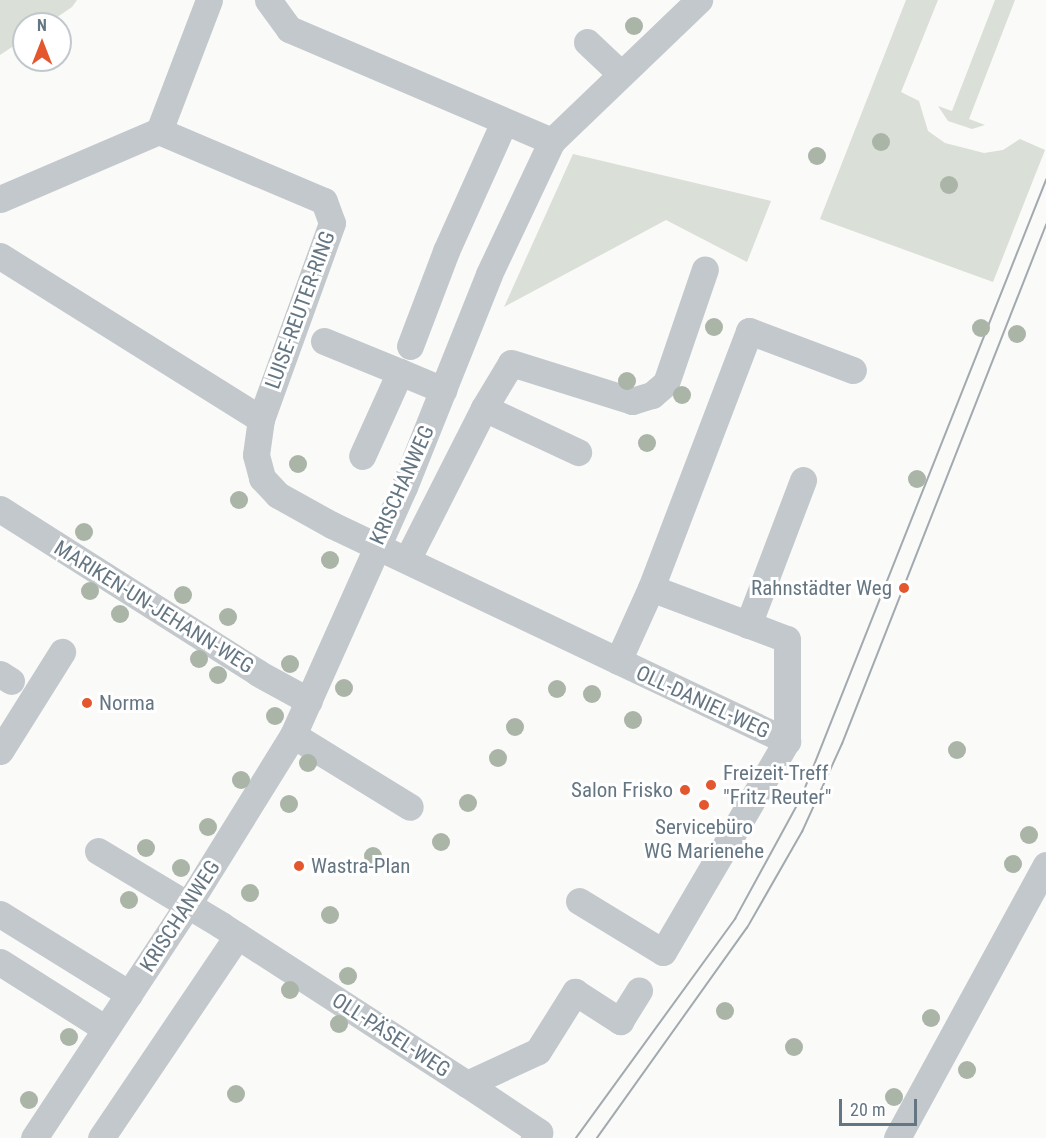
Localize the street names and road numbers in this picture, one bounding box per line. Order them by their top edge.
street label: LUISE-REUTER-RING [260,228,340,392]
street label: KRISCHANWEG [364,421,440,549]
street label: MARIKEN-UN-JEHANN-WEG [50,535,258,679]
street label: OLL-DANIEL-WEG [632,660,774,744]
street label: KRISCHANWEG [135,856,225,976]
street label: OLL-PÄSEL-WEG [327,988,455,1082]

